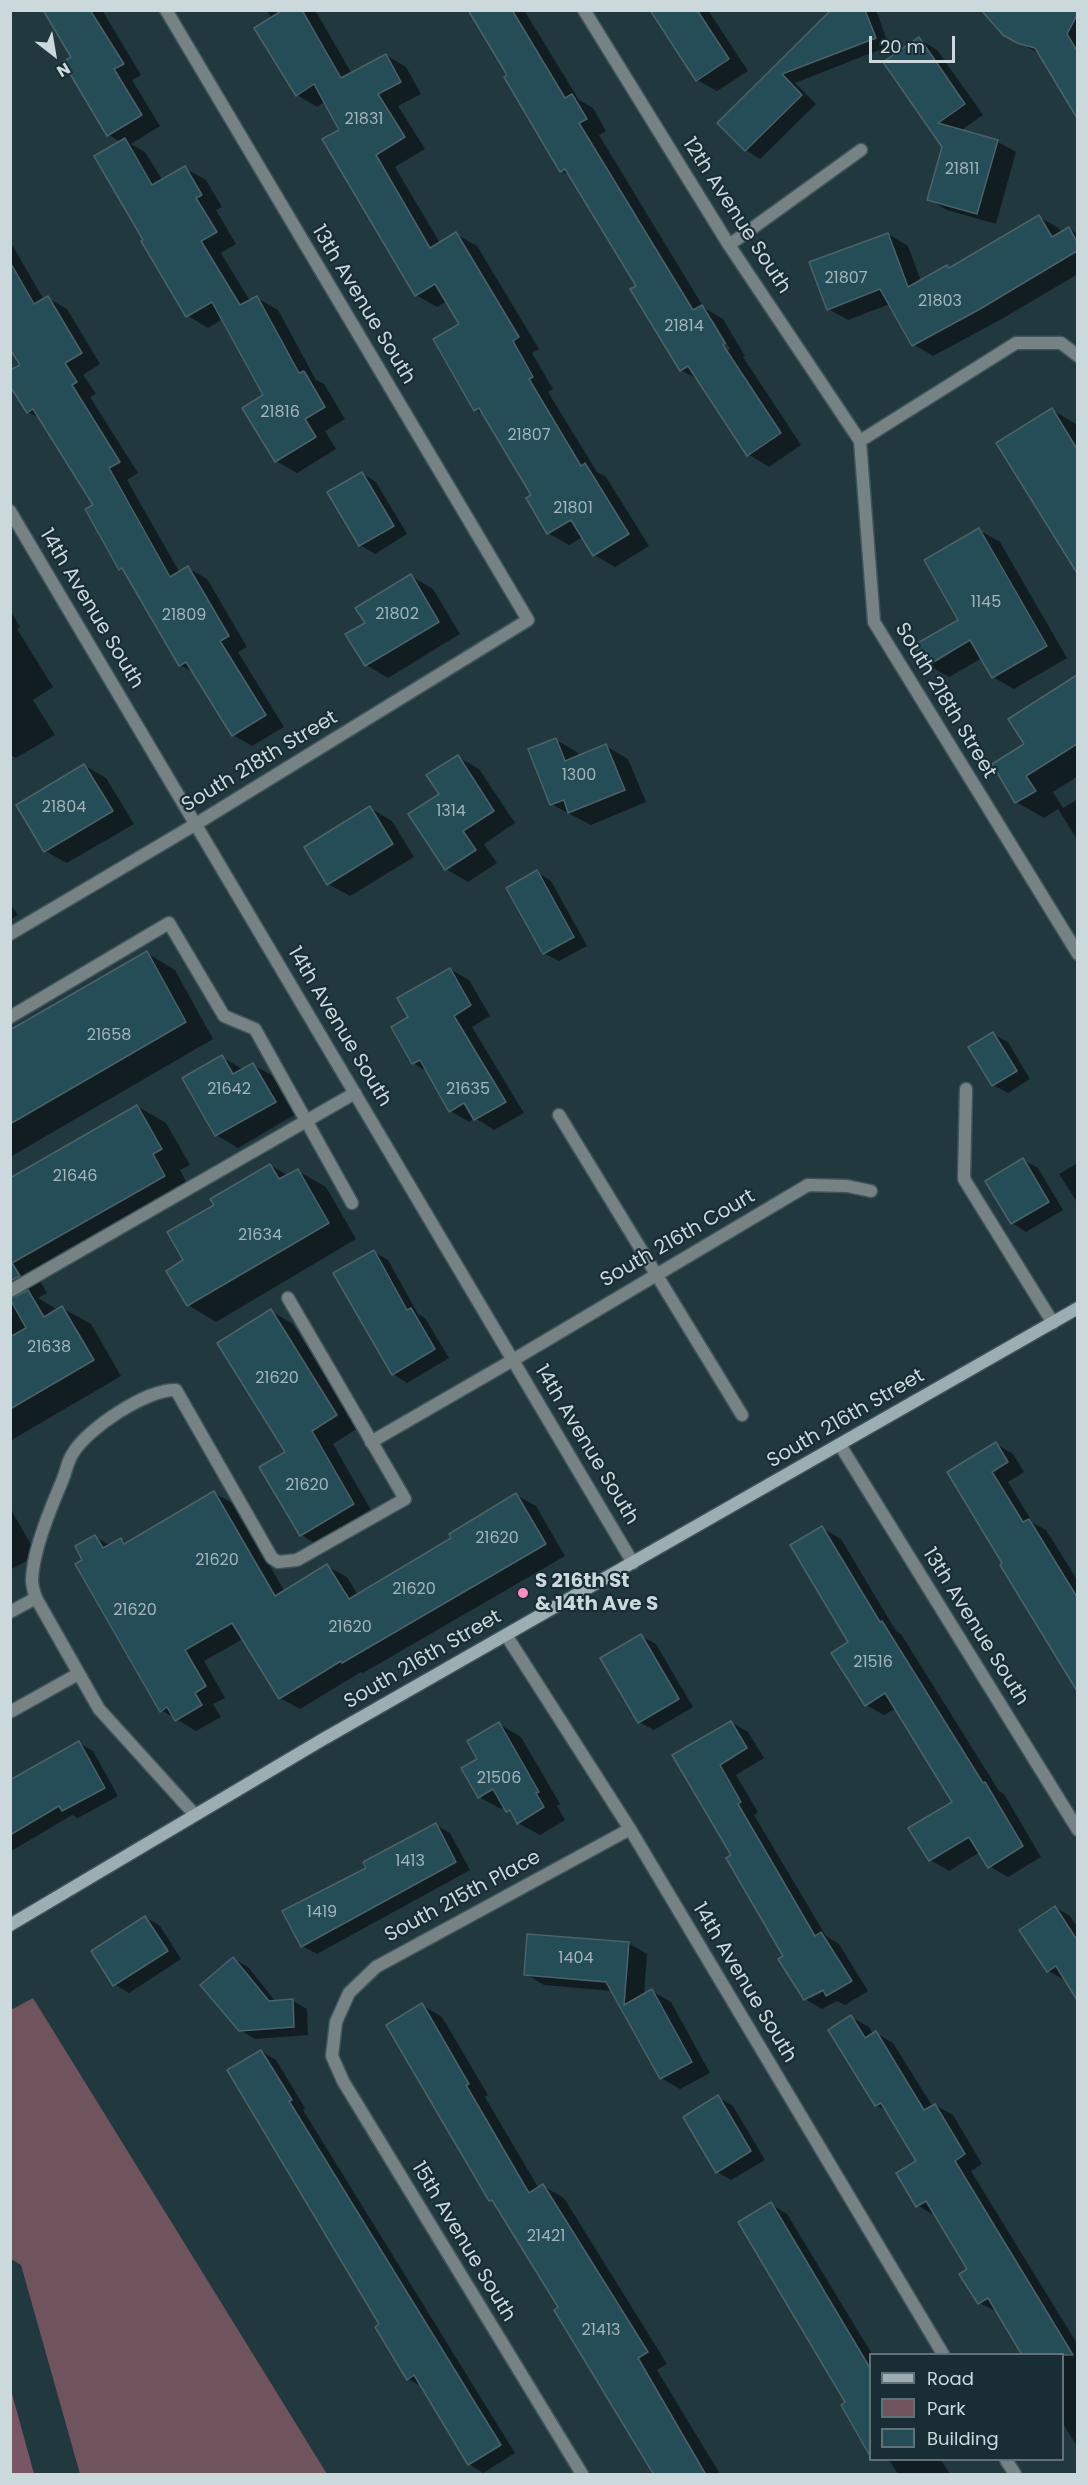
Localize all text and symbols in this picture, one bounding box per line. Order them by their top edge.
north arrow [24,24,84,84]
scale bar [872,24,958,62]
text: 20 m [880,34,925,59]
text: N [52,57,75,83]
house number: 21831 [345,110,383,130]
street label: 12th Avenue South [677,133,795,299]
house number: 21811 [945,160,979,180]
street label: 13th Avenue South [306,221,420,389]
house number: 21807 [824,269,868,289]
house number: 21803 [918,292,962,312]
house number: 21814 [664,317,704,337]
house number: 21816 [260,403,300,423]
house number: 21807 [507,426,551,446]
house number: 21801 [553,499,593,519]
street label: 14th Avenue South [34,525,148,693]
house number: 1145 [971,593,1001,613]
house number: 21802 [375,605,419,625]
house number: 21809 [162,606,206,626]
street label: South 218th Street [889,619,1001,783]
street label: South 218th Street [178,706,342,818]
house number: 1300 [562,766,596,786]
house number: 21804 [42,798,86,818]
house number: 1314 [436,802,466,822]
street label: 14th Avenue South [282,943,396,1111]
house number: 21658 [87,1026,131,1046]
house number: 21642 [207,1080,251,1100]
house number: 21635 [446,1080,490,1100]
house number: 21646 [53,1167,97,1187]
street label: South 216th Court [596,1185,760,1293]
house number: 21634 [238,1226,282,1246]
house number: 21638 [27,1338,71,1358]
street label: 14th Avenue South [529,1361,643,1529]
street label: South 216th Street [763,1364,929,1474]
house number: 21620 [255,1369,299,1389]
house number: 21620 [285,1476,329,1496]
house number: 21620 [475,1529,519,1549]
street label: 13th Avenue South [917,1544,1033,1710]
house number: 21620 [195,1551,239,1571]
place label: S 216th St & 14th Ave S [535,1570,658,1617]
house number: 21620 [392,1580,436,1600]
marker: S 216th St & 14th Ave S [516,1586,530,1600]
house number: 21620 [113,1601,157,1621]
street label: South 216th Street [340,1605,506,1715]
house number: 21620 [328,1618,372,1638]
house number: 21516 [853,1653,893,1673]
house number: 21506 [477,1769,521,1789]
street label: South 215th Place [381,1846,545,1948]
house number: 1413 [395,1852,425,1872]
street label: 14th Avenue South [687,1899,801,2067]
house number: 1419 [307,1903,337,1923]
house number: 1404 [558,1949,594,1969]
street label: 15th Avenue South [406,2158,520,2326]
house number: 21421 [527,2227,565,2247]
house number: 21413 [582,2321,620,2341]
legend [869,2353,1064,2461]
text: Road [927,2366,974,2391]
text: Park [927,2396,966,2421]
text: Building [927,2426,999,2451]

